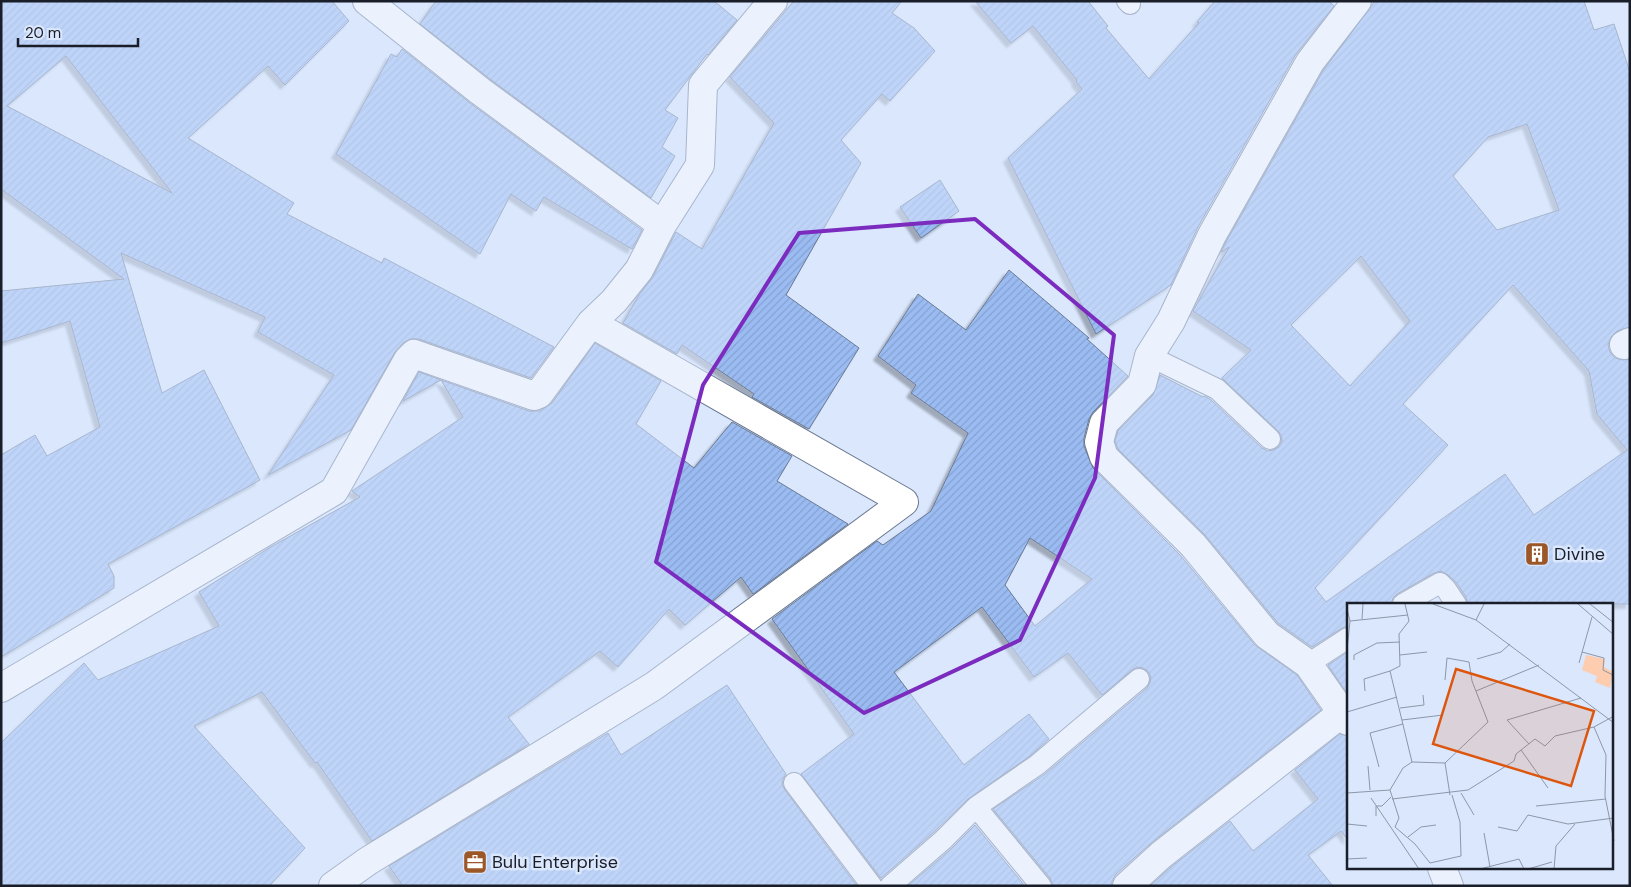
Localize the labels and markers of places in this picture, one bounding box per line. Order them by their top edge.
building icon: Divine [1524,541,1550,567]
place label: Divine [1554,542,1605,566]
office icon: Bulu Enterprise [462,849,488,875]
place label: Bulu Enterprise [492,850,618,874]

